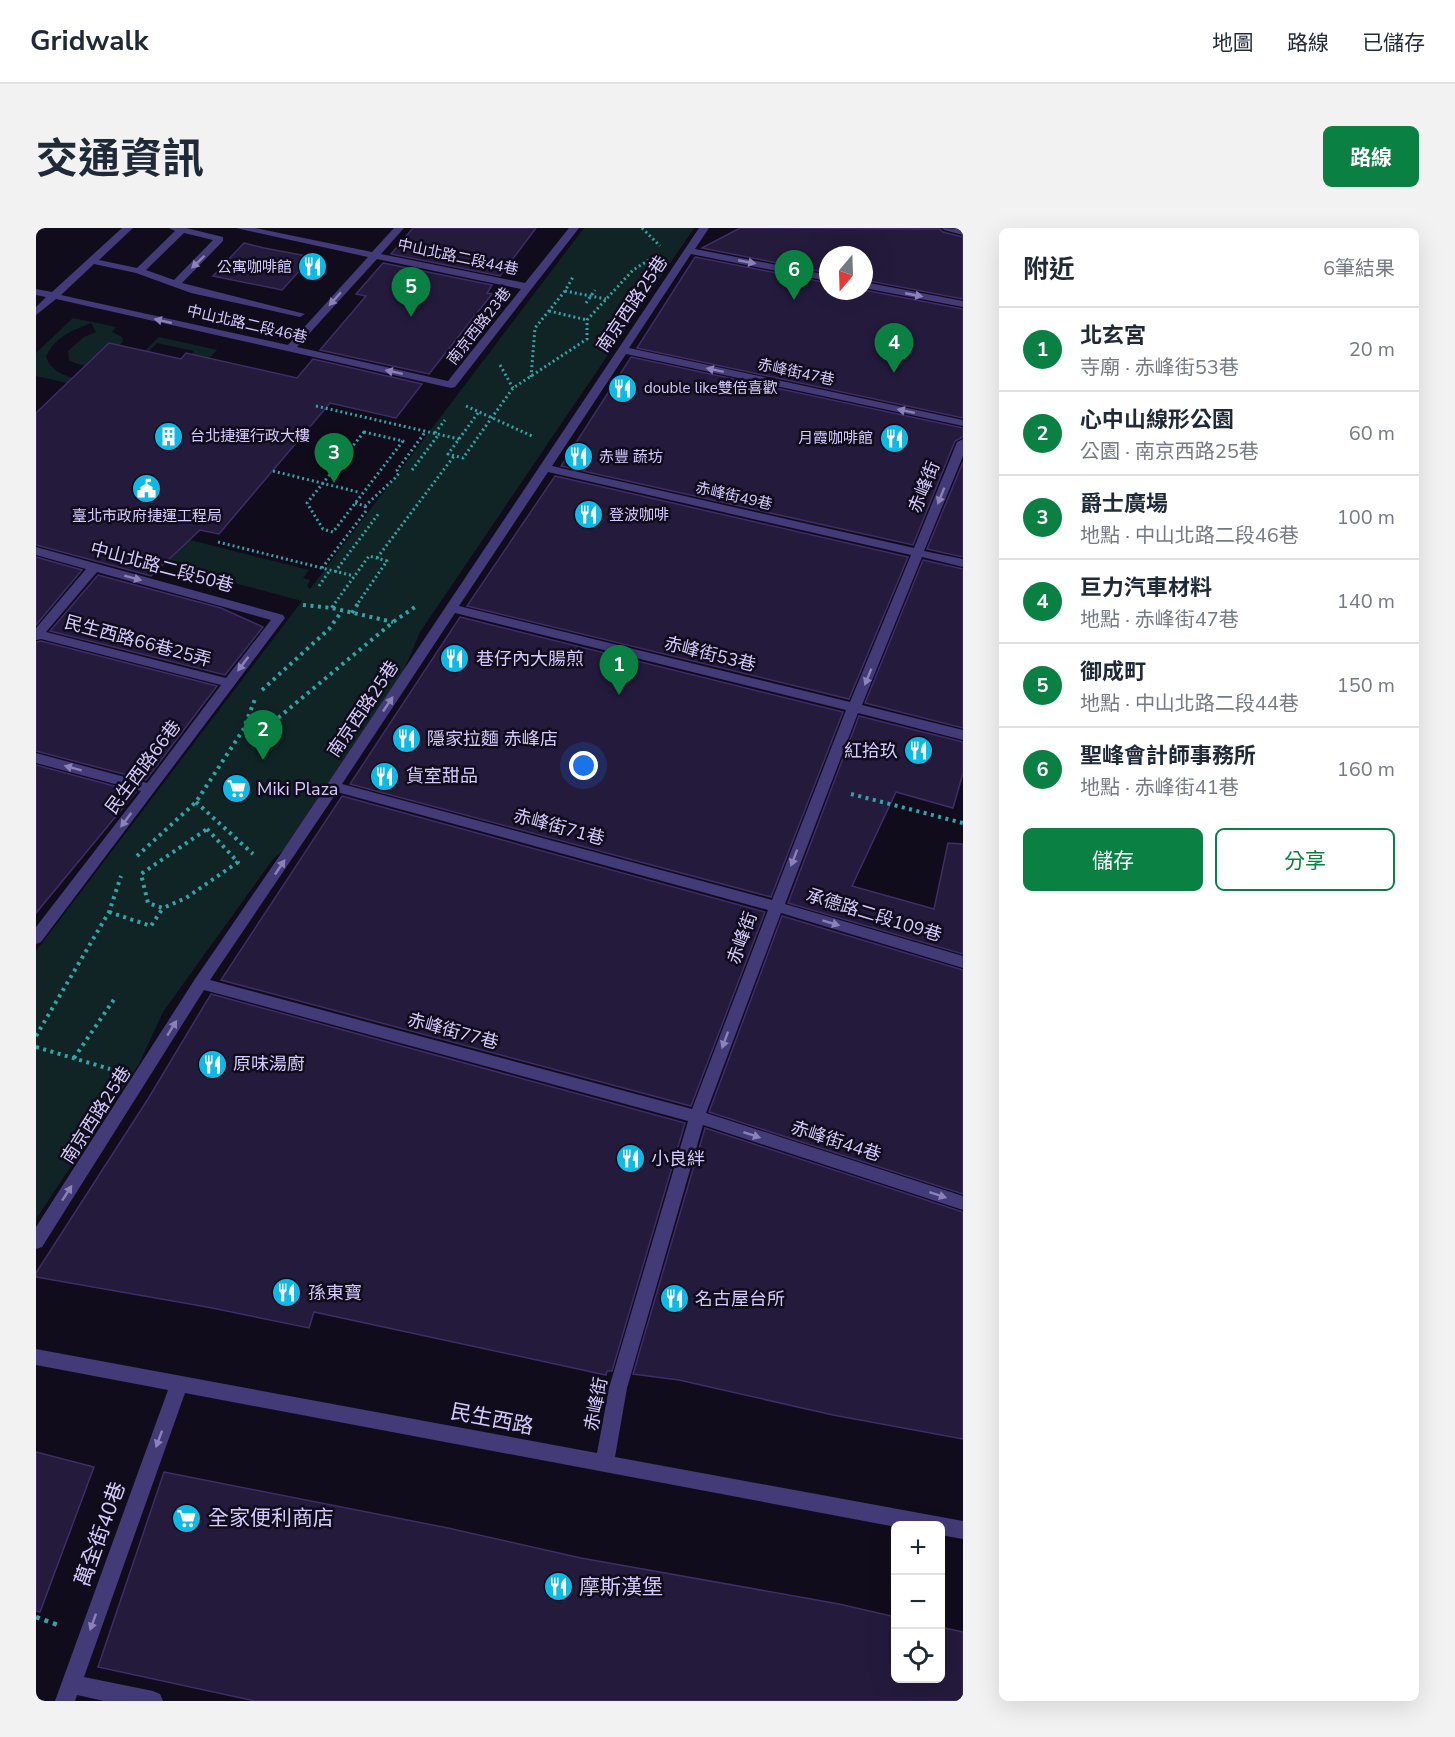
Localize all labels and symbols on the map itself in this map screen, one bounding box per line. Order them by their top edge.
street label: 中山北路二段44巷 [396,234,520,280]
north arrow [819,246,873,300]
pin: 6 [774,250,813,300]
restaurant icon: 公寓咖啡館 [297,251,329,283]
street label: 南京西路25巷 [591,251,673,357]
one-way arrow [191,255,205,269]
place label: 公寓咖啡館 [217,257,292,277]
one-way arrow [737,258,756,267]
pin: 5 [392,268,430,317]
street label: 南京西路23巷 [442,283,516,369]
one-way arrow [329,291,342,306]
one-way arrow [904,291,923,300]
street label: 中山北路二段46巷 [185,300,309,348]
one-way arrow [154,315,172,325]
pin: 4 [874,324,914,373]
street label: 赤峰街47巷 [756,354,836,390]
one-way arrow [705,365,724,374]
one-way arrow [385,367,404,376]
restaurant icon: double like雙倍喜歡 [607,372,639,404]
place label: double like雙倍喜歡 [644,378,778,398]
one-way arrow [896,406,915,415]
building icon: 台北捷運行政大樓 [153,420,185,452]
restaurant icon: 月霞咖啡館 [878,422,910,454]
place label: 台北捷運行政大樓 [190,426,310,446]
place label: 月霞咖啡館 [798,428,873,448]
pin: 3 [314,434,354,483]
restaurant icon: 赤豐 蔬坊 [562,441,594,473]
place label: 赤豐 蔬坊 [599,447,663,467]
street label: 赤峰街 [903,457,945,517]
public building icon: 臺北市政府捷運工程局 [131,473,163,505]
street label: 赤峰街49巷 [694,477,774,515]
one-way arrow [936,488,946,506]
restaurant icon: 登波咖啡 [572,499,604,531]
place label: 登波咖啡 [609,505,669,525]
place label: 臺北市政府捷運工程局 [72,506,222,526]
street label: 中山北路二段50巷 [88,536,236,598]
one-way arrow [124,573,142,583]
street label: 民生西路66巷25弄 [62,610,214,672]
street label: 赤峰街53巷 [662,631,758,677]
restaurant icon: 巷仔內大腸煎 [439,643,471,675]
pin: 1 [600,646,638,695]
place label: 巷仔內大腸煎 [476,647,584,671]
street label: 南京西路25巷 [322,656,404,762]
one-way arrow [238,657,250,672]
one-way arrow [863,668,872,686]
one-way arrow [382,695,393,712]
pin: 2 [244,710,282,760]
street label: 民生西路66巷 [100,715,186,819]
restaurant icon: 隱家拉麵 赤峰店 [390,723,422,755]
place label: 隱家拉麵 赤峰店 [427,727,558,751]
restaurant icon: 紅拾玖 [903,735,935,767]
place label: 紅拾玖 [844,739,898,763]
your location [569,751,598,780]
restaurant icon: 貨室甜品 [369,760,401,792]
one-way arrow [63,763,81,772]
place label: 貨室甜品 [406,764,478,788]
supermarket icon: Miki Plaza [220,773,252,805]
place label: Miki Plaza [257,777,338,801]
street label: 赤峰街71巷 [511,803,607,851]
one-way arrow [120,812,132,827]
one-way arrow [789,849,799,867]
one-way arrow [275,858,286,875]
street label: 承德路二段109巷 [803,883,945,947]
street label: 赤峰街 [721,909,763,967]
one-way arrow [822,919,840,928]
street label: 赤峰街77巷 [405,1007,501,1055]
one-way arrow [166,1020,177,1036]
one-way arrow [720,1031,730,1049]
restaurant icon: 原味湯廚 [196,1048,228,1080]
place label: 原味湯廚 [233,1052,305,1076]
street label: 南京西路25巷 [56,1062,136,1168]
street label: 赤峰街44巷 [788,1115,884,1167]
one-way arrow [743,1130,761,1140]
restaurant icon: 小良絆 [614,1143,646,1175]
place label: 小良絆 [651,1147,705,1171]
one-way arrow [62,1185,73,1201]
one-way arrow [929,1190,947,1200]
restaurant icon: 孫東寶 [271,1277,303,1309]
place label: 孫東寶 [308,1281,362,1305]
restaurant icon: 名古屋台所 [658,1283,690,1315]
place label: 名古屋台所 [695,1287,785,1311]
street label: 赤峰街 [579,1375,613,1433]
street label: 民生西路 [448,1397,536,1441]
one-way arrow [154,1430,164,1448]
street label: 萬全街40巷 [68,1478,132,1590]
supermarket icon: 全家便利商店 [171,1502,203,1534]
place label: 全家便利商店 [208,1504,334,1532]
restaurant icon: 摩斯漢堡 [542,1571,574,1603]
place label: 摩斯漢堡 [579,1573,663,1601]
one-way arrow [88,1613,98,1631]

